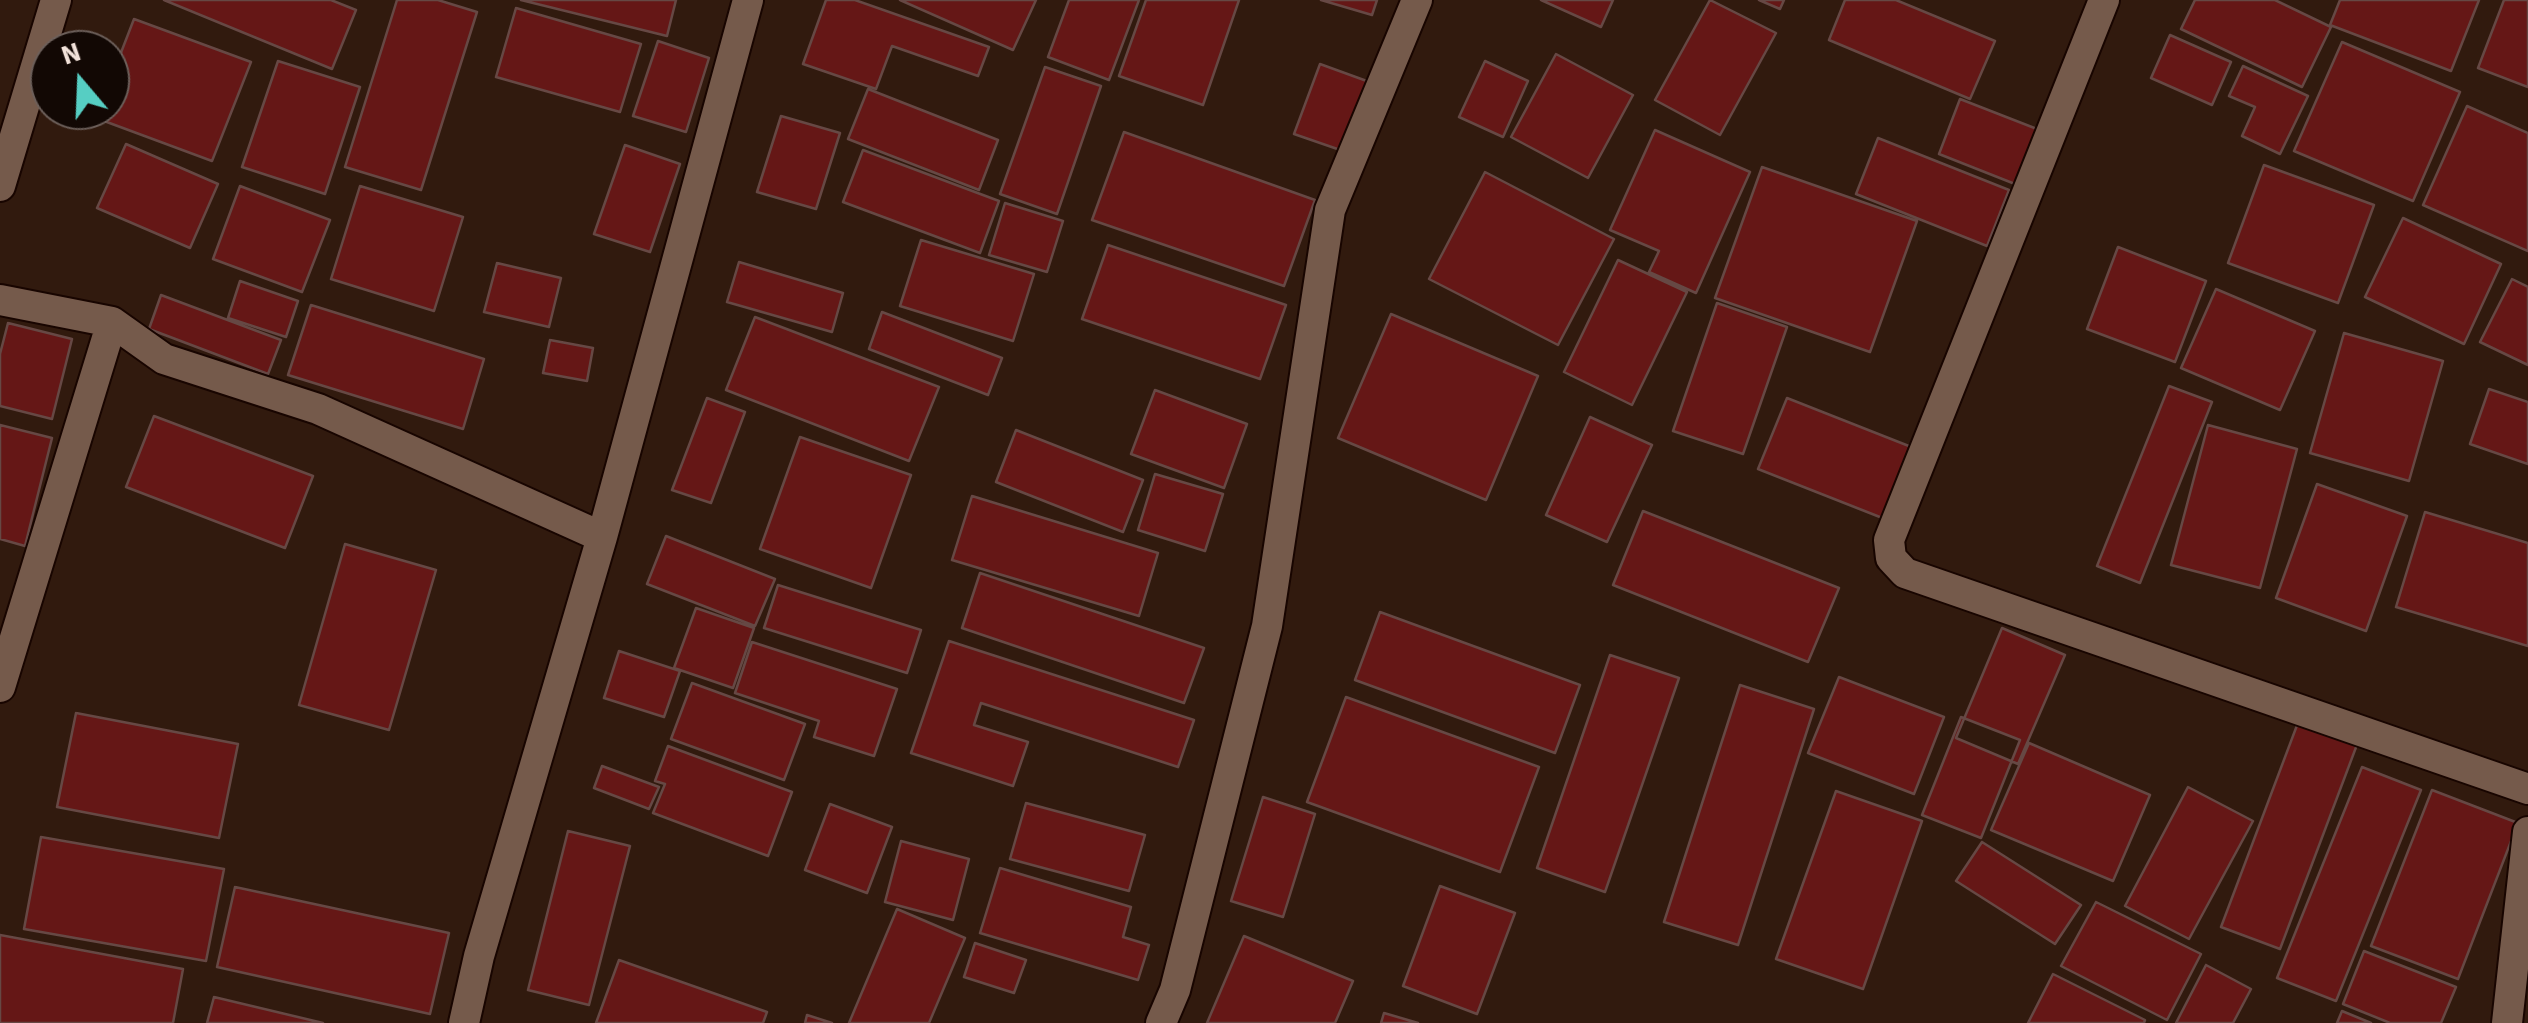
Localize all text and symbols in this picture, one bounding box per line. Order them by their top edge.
north arrow [30,30,130,130]
text: N [56,32,86,75]

